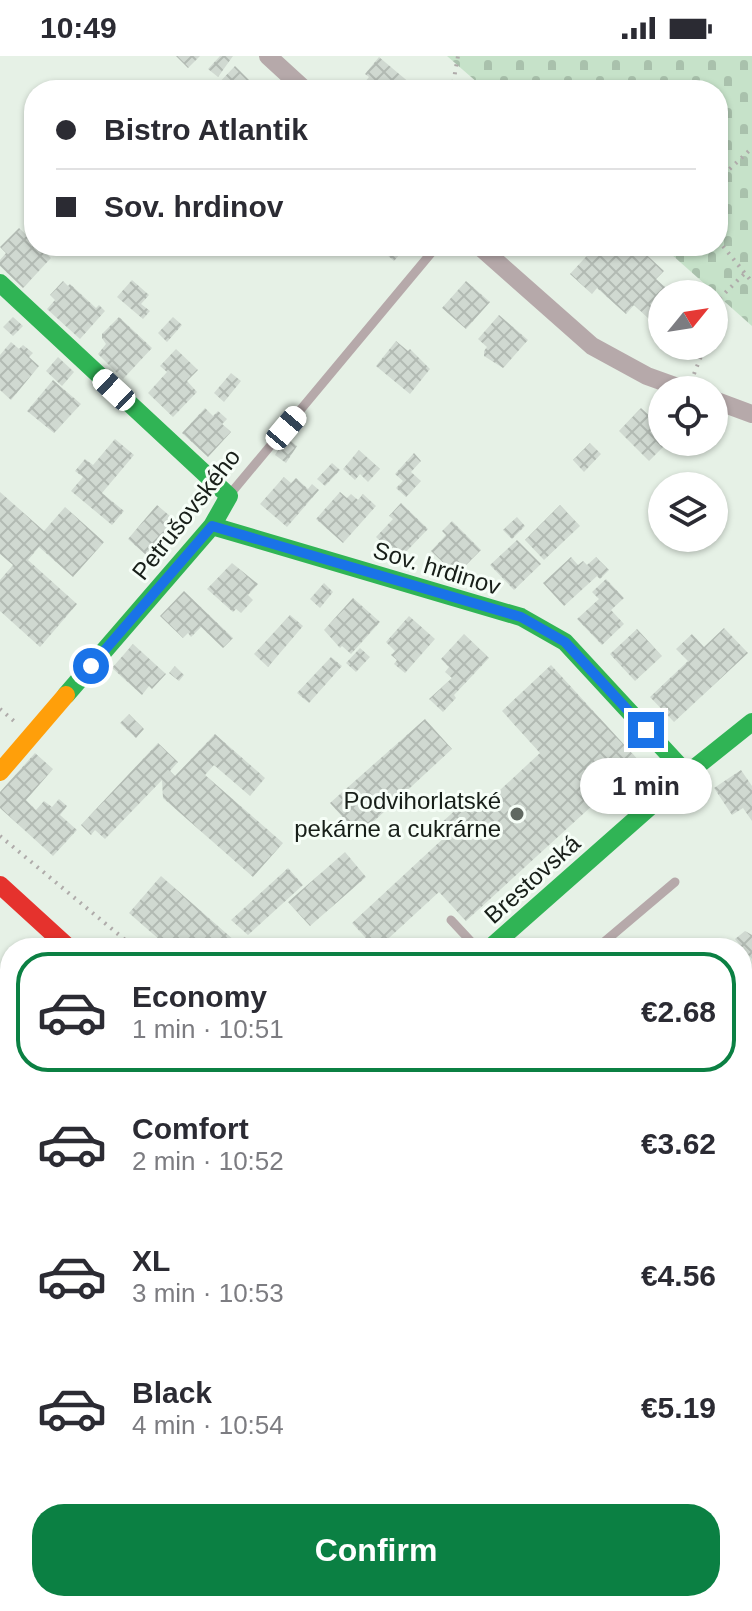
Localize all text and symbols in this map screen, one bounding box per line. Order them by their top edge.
text: 10:49 [40,11,117,44]
text: Bistro Atlantik [104,113,308,146]
text: Sov. hrdinov [104,190,283,223]
north arrow [648,280,728,360]
map controls [648,280,728,552]
car [88,365,140,415]
button: locate [648,376,728,456]
car [261,402,311,454]
street label: Petrušovského [126,443,246,585]
button: layers [648,472,728,552]
street label: Sov. hrdinov [370,536,504,600]
route start [73,648,109,684]
route end [628,712,664,748]
callout: 1 min [580,758,712,814]
text: 1 min [612,771,680,801]
place label: Podvihorlatské pekárne a cukrárne [294,787,501,842]
marker: Podvihorlatské pekárne a cukrárne [508,805,526,823]
street label: Brestovská [479,829,586,929]
icon: car [36,976,108,1048]
text: Economy [132,980,267,1013]
text: €2.68 [641,995,716,1028]
text: 1 min · 10:51 [132,1014,284,1044]
icon: car [36,1108,108,1180]
text: Comfort [132,1112,249,1145]
text: €3.62 [641,1127,716,1160]
text: 2 min · 10:52 [132,1146,284,1176]
icon: car [36,1240,108,1312]
text: XL [132,1244,170,1277]
text: €4.56 [641,1259,716,1292]
text: 3 min · 10:53 [132,1278,284,1308]
icon: car [36,1372,108,1444]
text: Black [132,1376,212,1409]
text: €5.19 [641,1391,716,1424]
text: 4 min · 10:54 [132,1410,284,1440]
button: Confirm [32,1504,720,1596]

